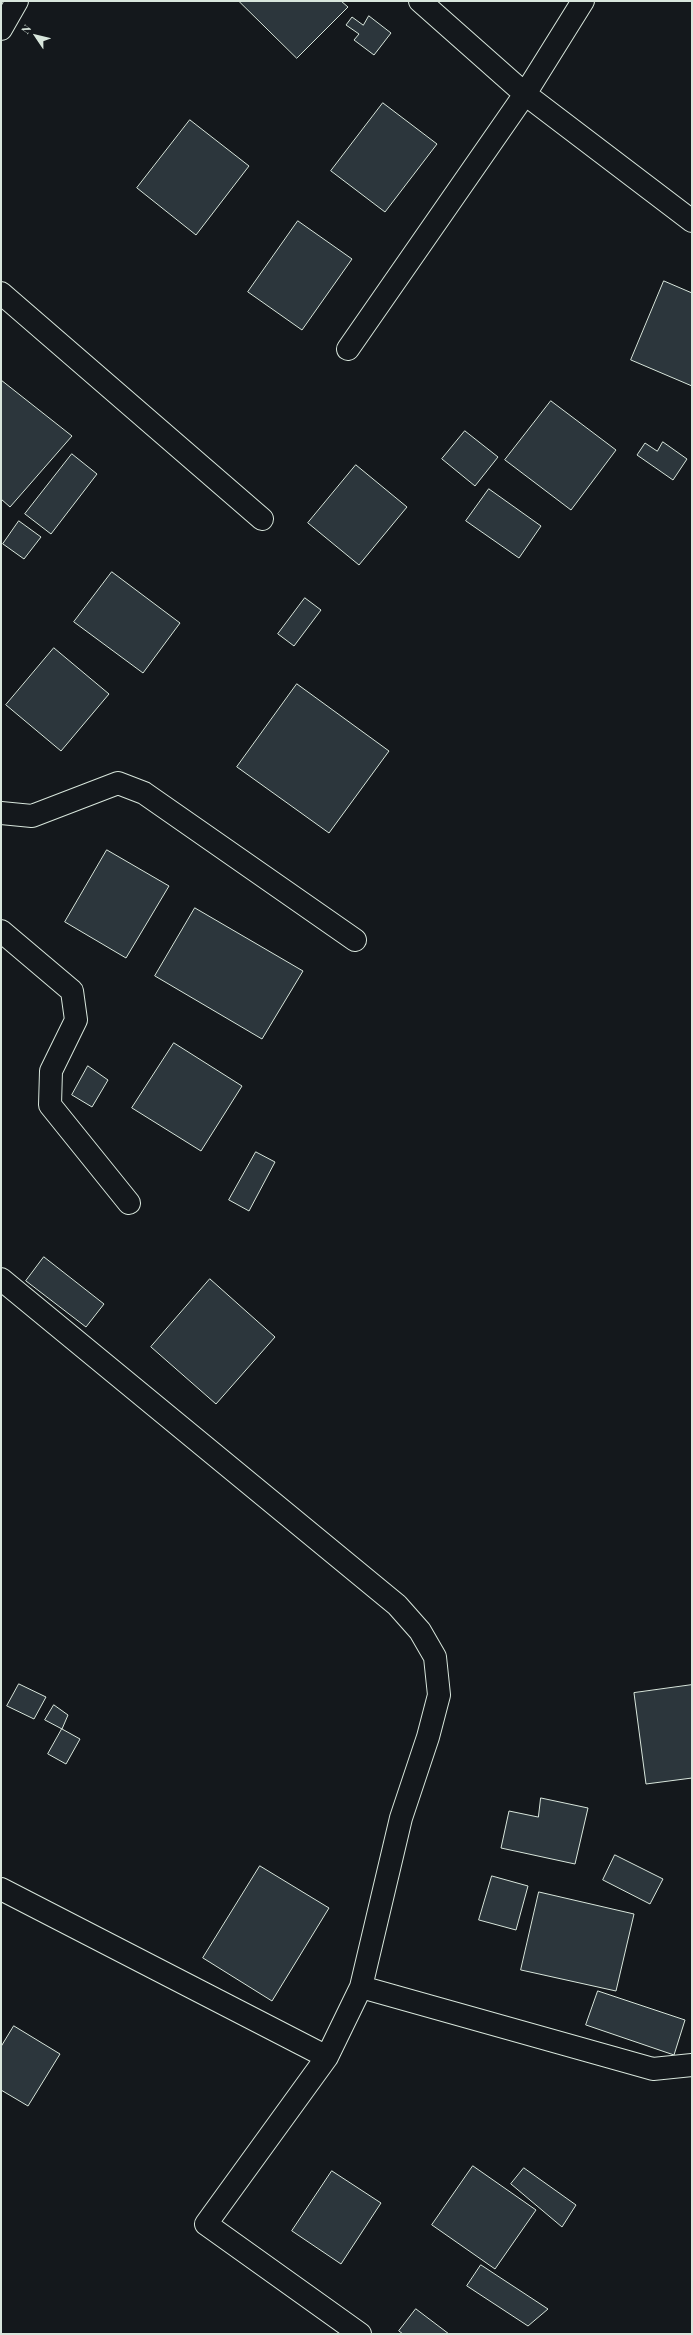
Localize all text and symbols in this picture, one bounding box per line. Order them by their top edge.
north arrow [16,16,56,56]
text: N [17,21,34,36]

